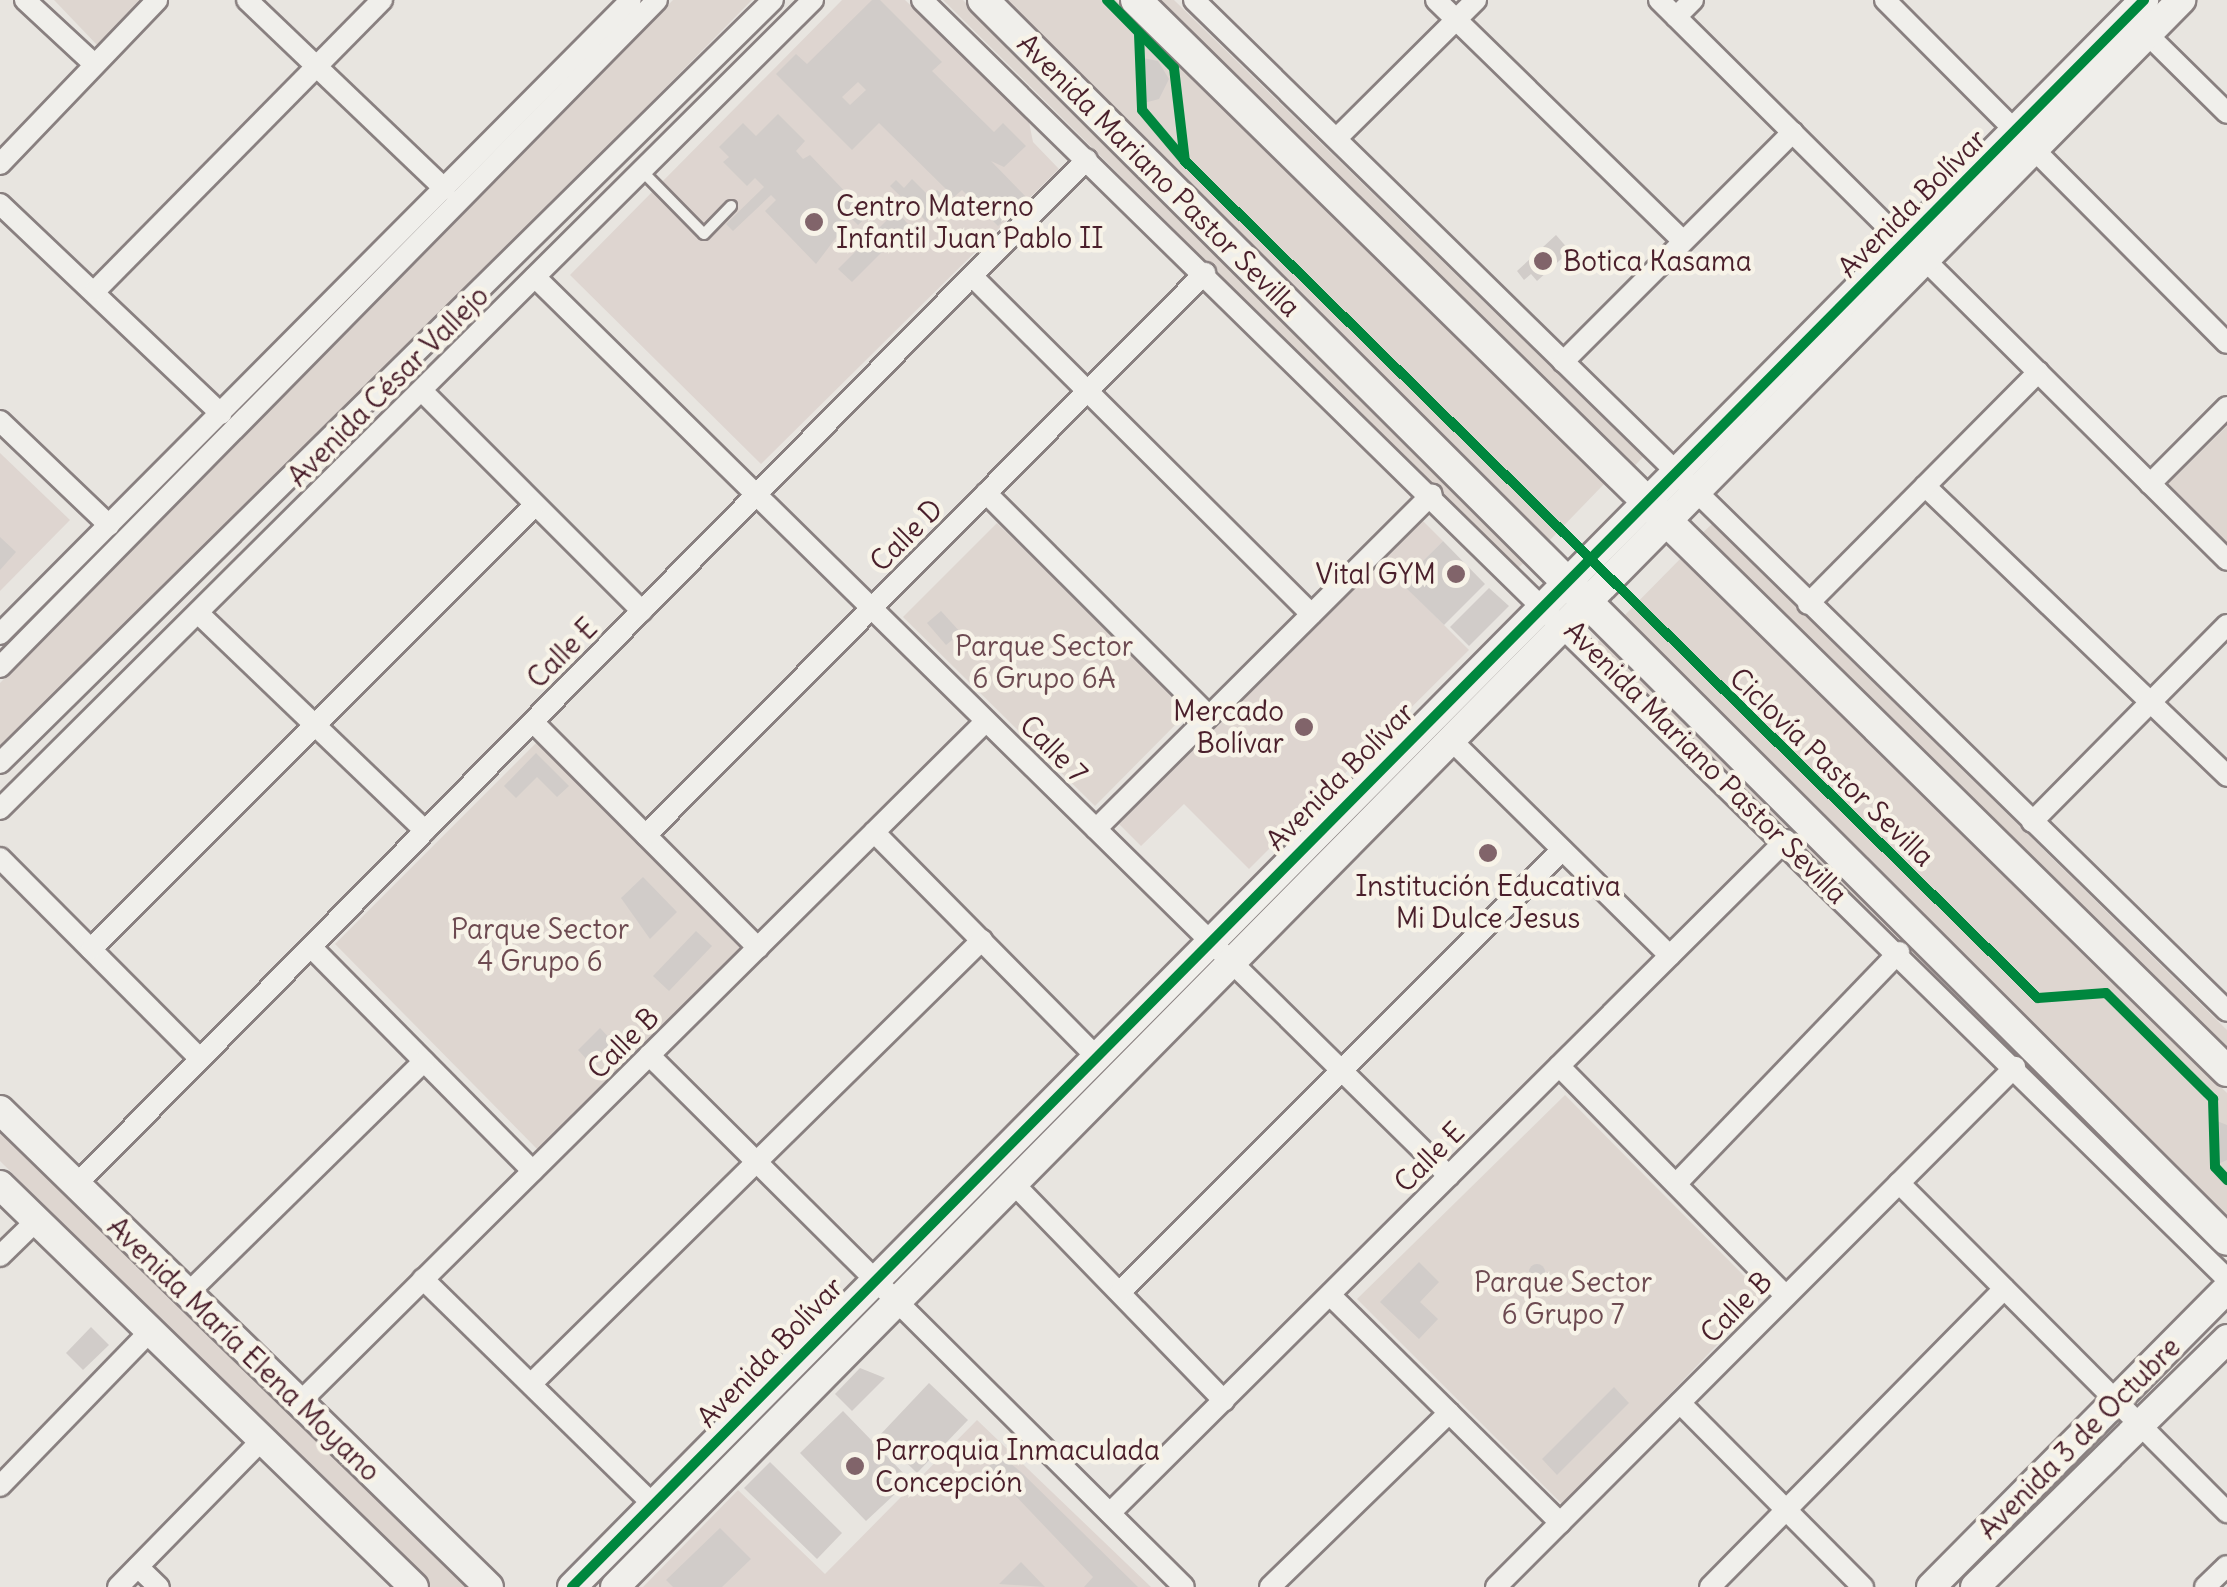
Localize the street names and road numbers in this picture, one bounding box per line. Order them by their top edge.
street label: Avenida Mariano Pastor Sevilla [1011,27,1307,323]
street label: Avenida Bolívar [1831,122,1993,284]
street label: Avenida César Vallejo [281,279,495,493]
street label: Calle D [863,492,949,578]
street label: Calle E [520,611,604,695]
street label: Avenida Mariano Pastor Sevilla [1558,614,1854,910]
street label: Ciclovía Pastor Sevilla [1723,661,1941,873]
street label: Avenida Bolívar [1259,695,1421,857]
street label: Calle 7 [1013,708,1095,790]
street label: Calle B [580,1000,666,1086]
street label: Calle E [1387,1115,1471,1199]
street label: Avenida María Elena Moyano [101,1210,387,1488]
street label: Calle B [1693,1264,1779,1350]
street label: Avenida Bolívar [690,1270,850,1434]
street label: Avenida 3 de Octubre [1971,1330,2187,1546]

